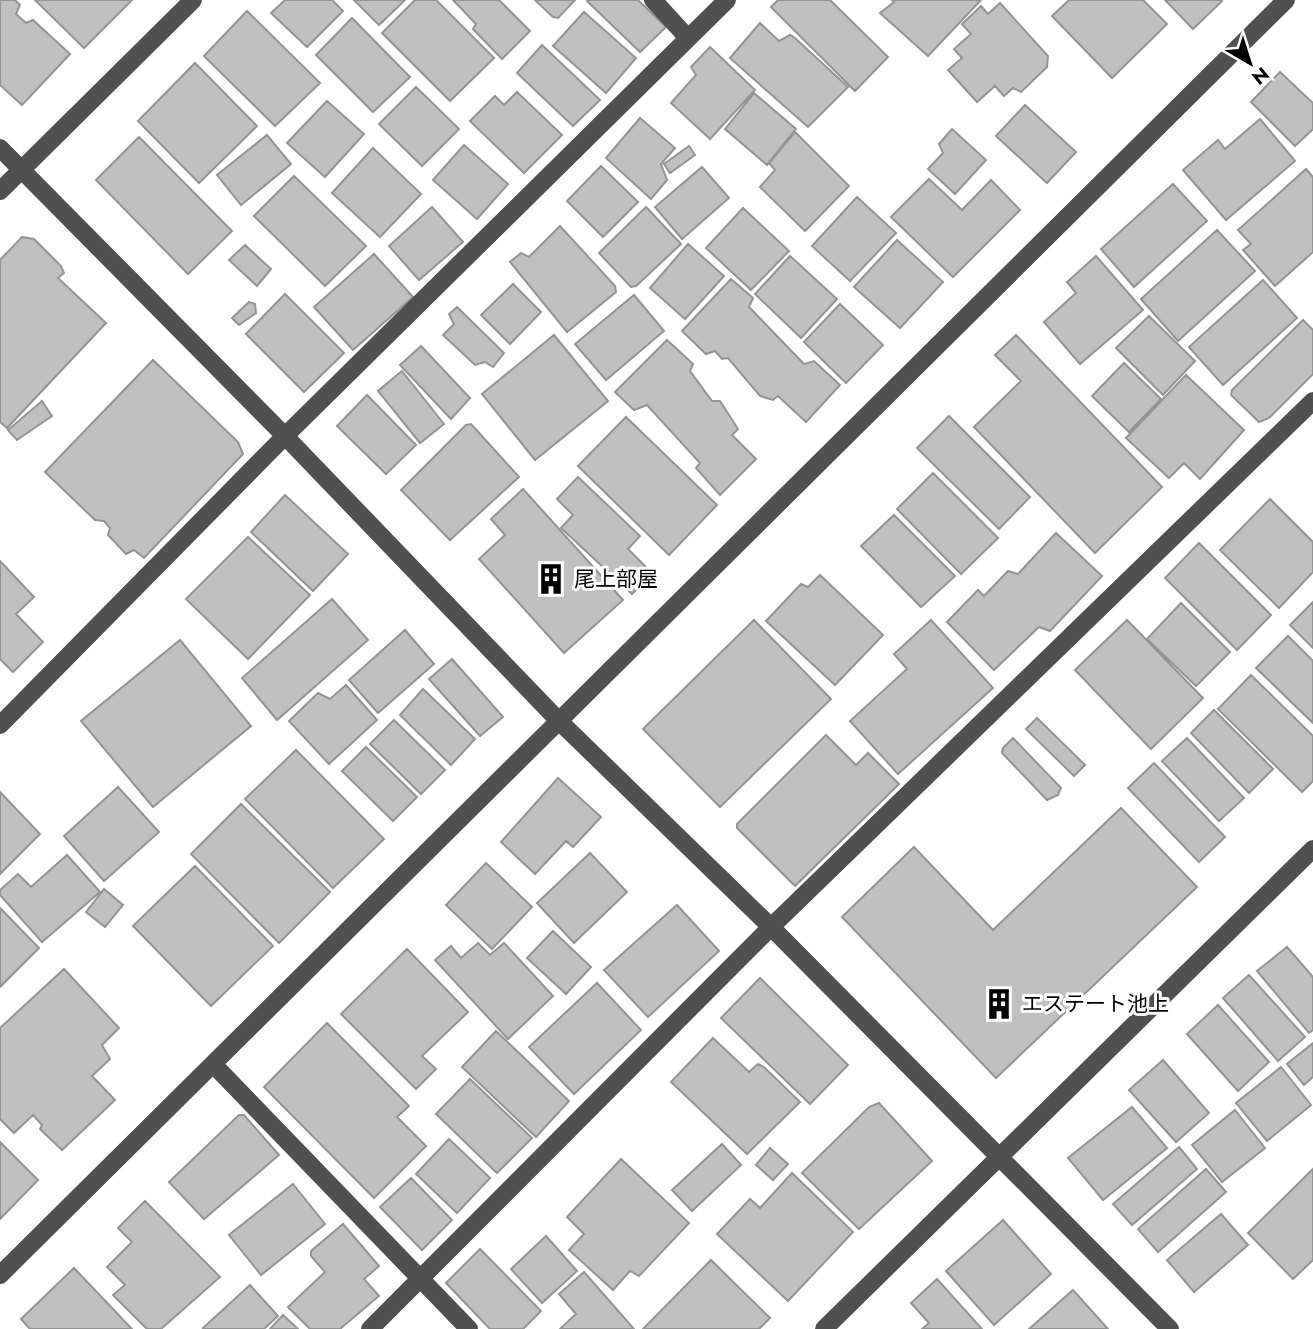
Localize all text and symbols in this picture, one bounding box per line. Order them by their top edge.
north arrow [1215,28,1285,98]
text: N [1246,61,1275,91]
building icon: 尾上部屋 [534,562,568,596]
place label: 尾上部屋 [574,564,658,594]
building icon: エステート池上 [982,987,1016,1021]
place label: エステート池上 [1022,989,1169,1019]

